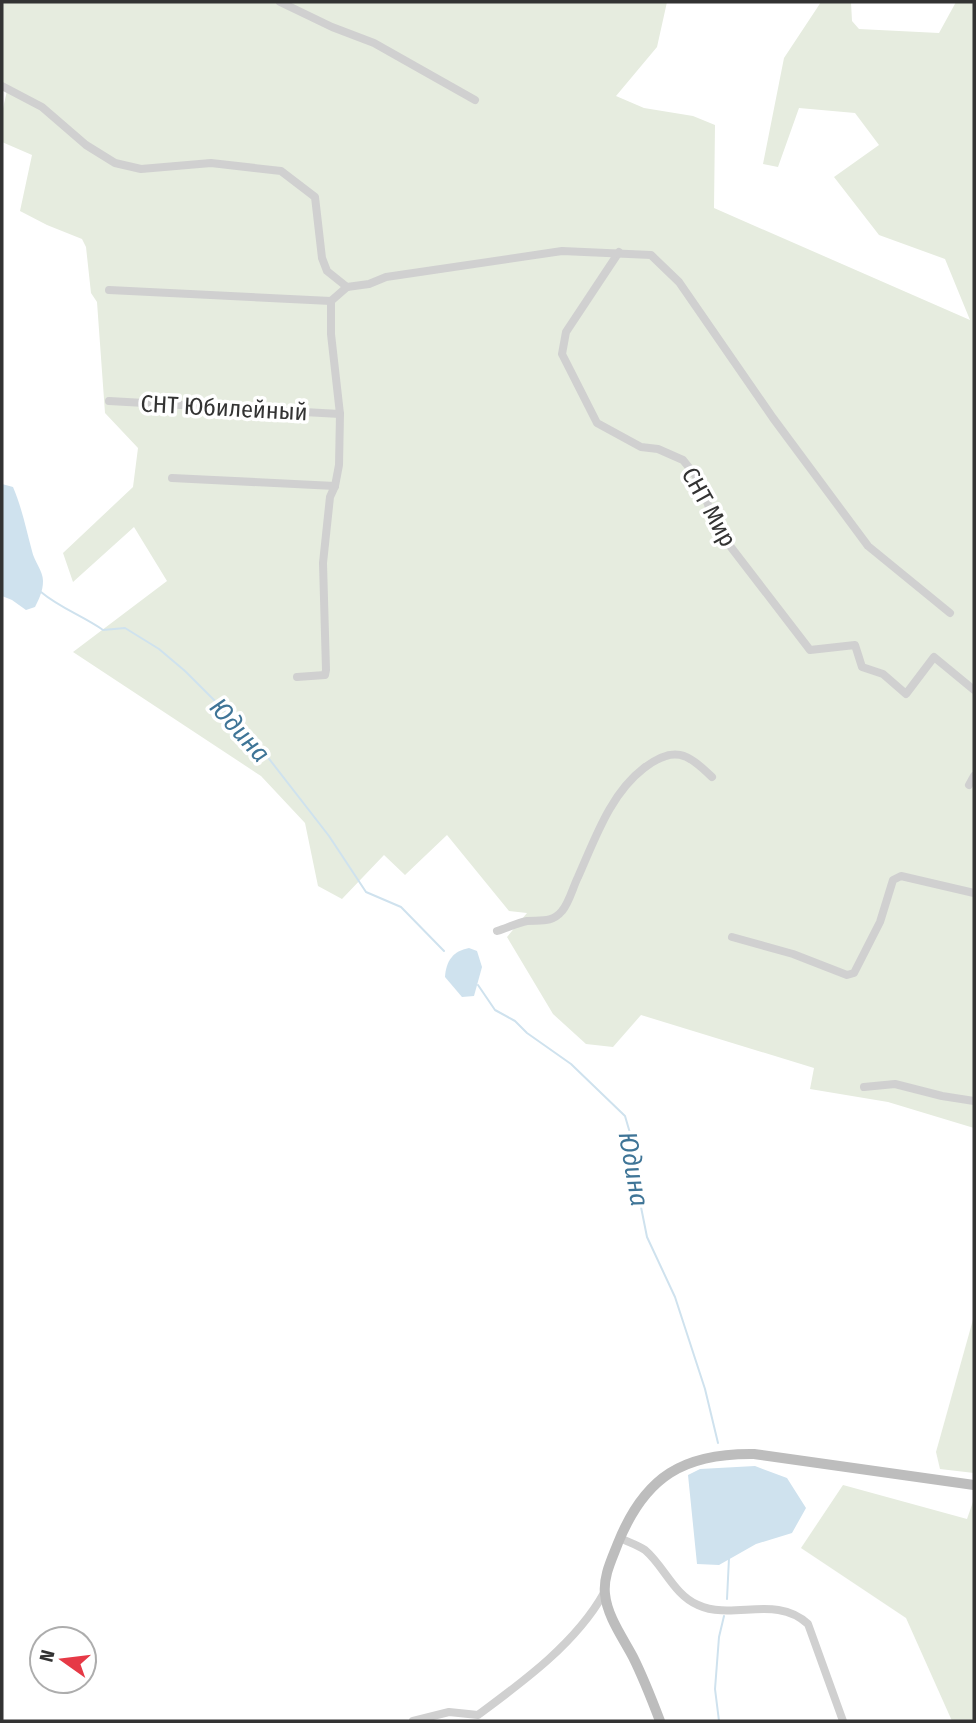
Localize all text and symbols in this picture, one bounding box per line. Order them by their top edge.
street label: СНТ Юбилейный [140,390,308,426]
street label: СНТ Мир [676,463,742,551]
water label: Юдина [203,692,276,769]
water label: Юдина [612,1129,655,1209]
north arrow [28,1625,98,1695]
text: N [34,1648,60,1664]

